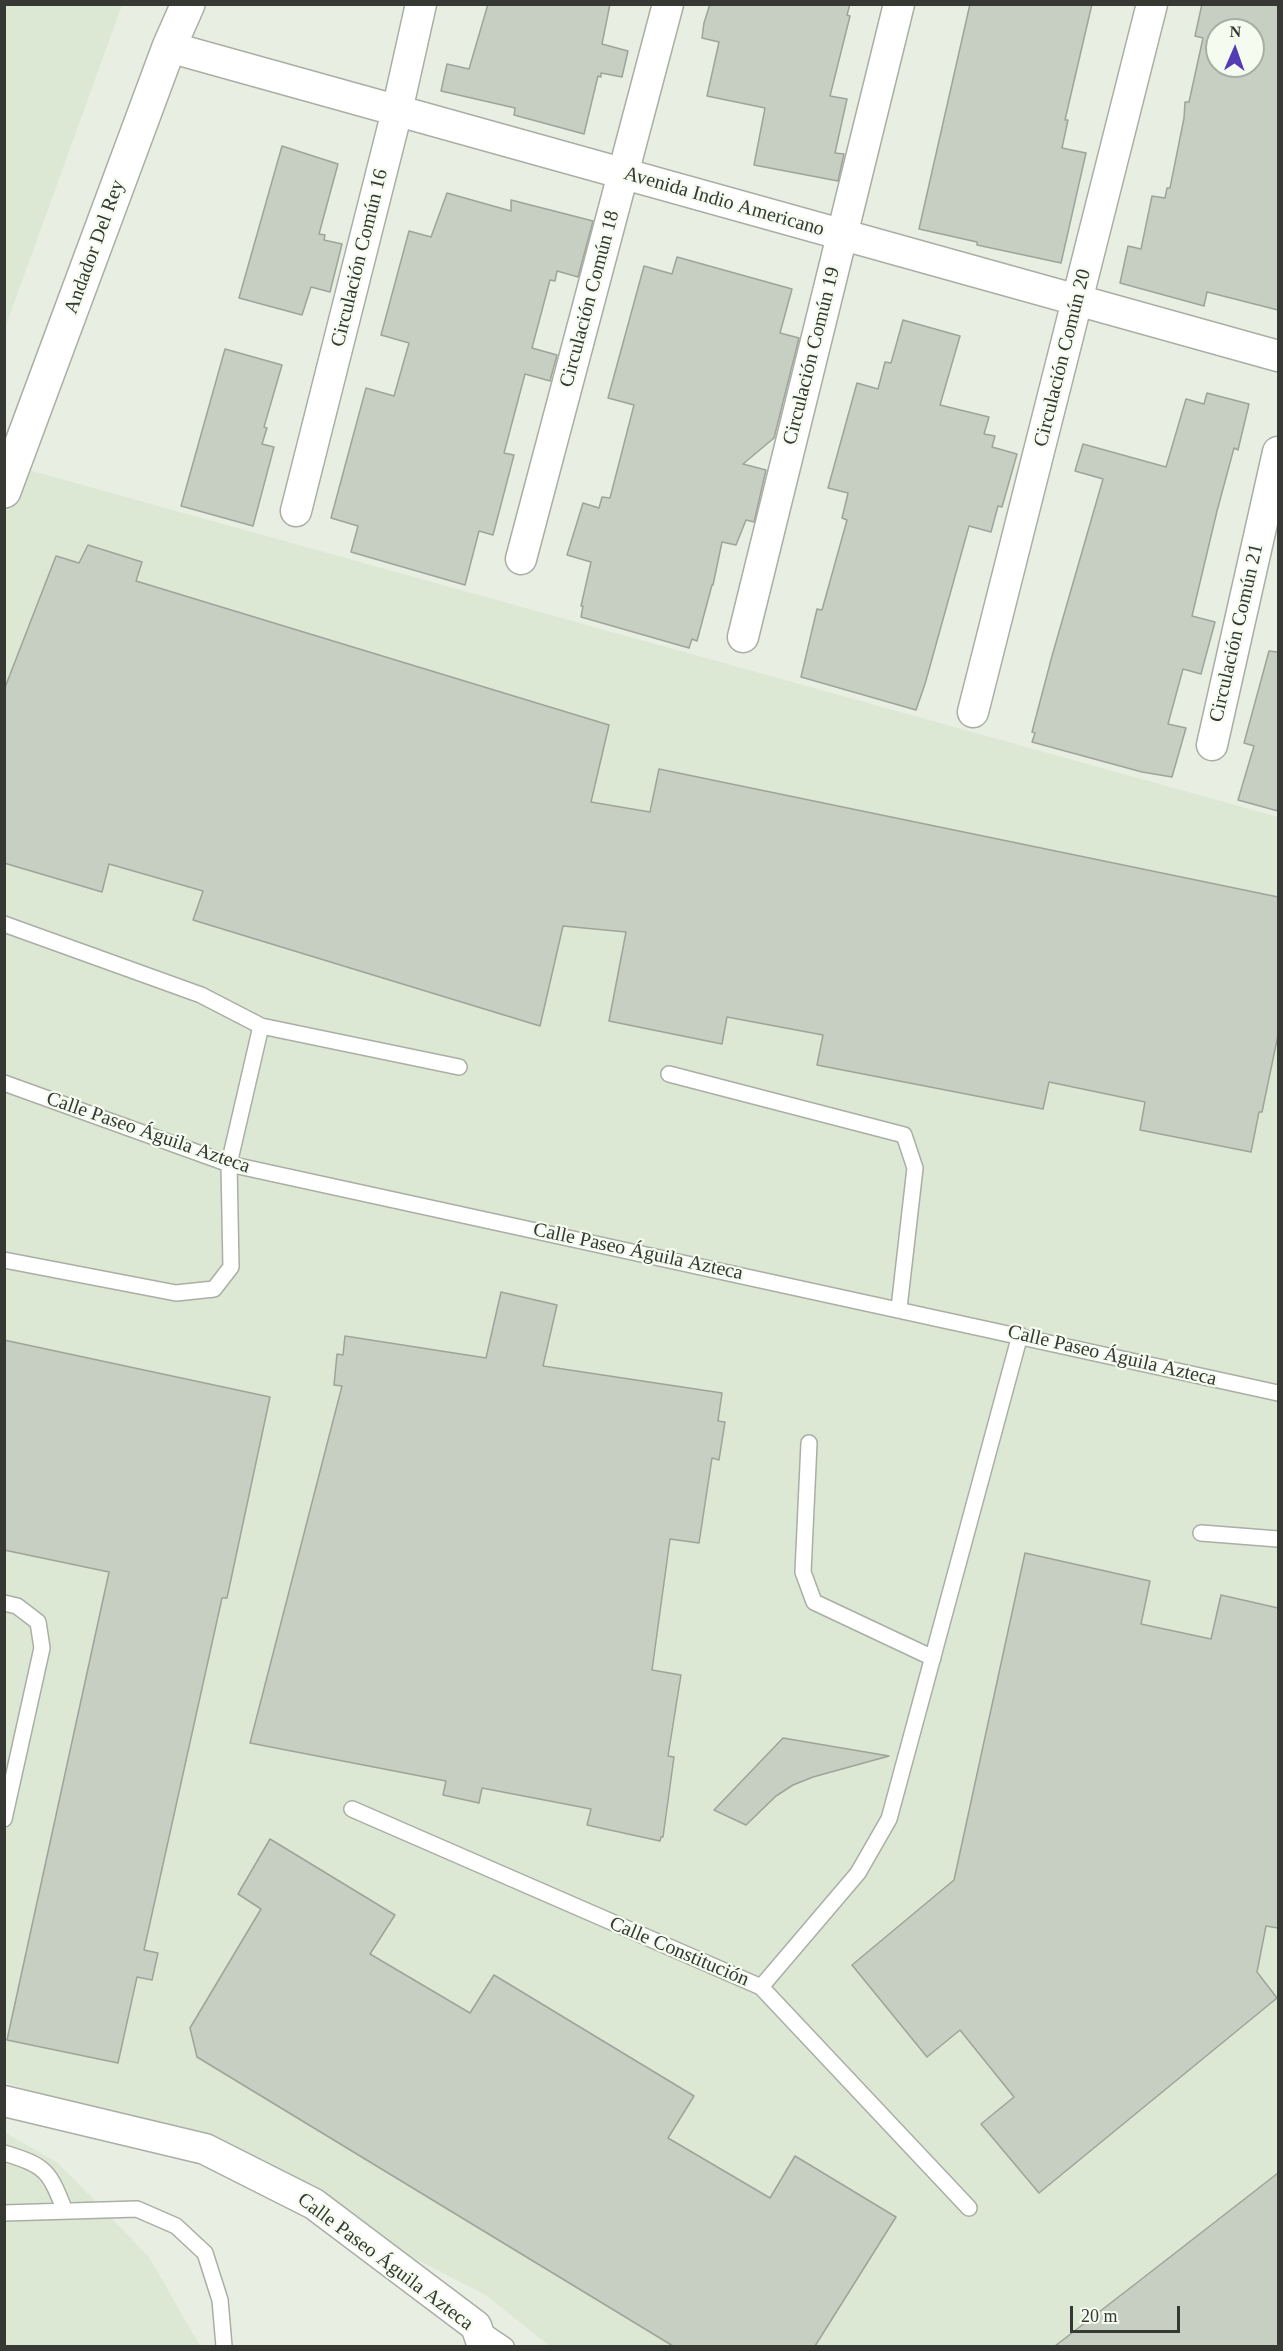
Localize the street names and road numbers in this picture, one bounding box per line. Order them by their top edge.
street label: Avenida Indio Americano [621,162,827,242]
street label: Circulación Común 16 [326,167,394,349]
street label: Andador Del Rey [60,177,130,317]
street label: Circulación Común 18 [555,208,625,390]
street label: Circulación Común 19 [778,265,846,447]
street label: Circulación Común 20 [1029,267,1097,449]
street label: Circulación Común 21 [1205,542,1269,724]
street label: Calle Paseo Águila Azteca [43,1087,253,1179]
street label: Calle Paseo Águila Azteca [531,1218,745,1286]
street label: Calle Paseo Águila Azteca [1005,1320,1219,1392]
street label: Calle Constitución [606,1912,752,1992]
street label: Calle Paseo Águila Azteca [292,2188,478,2336]

